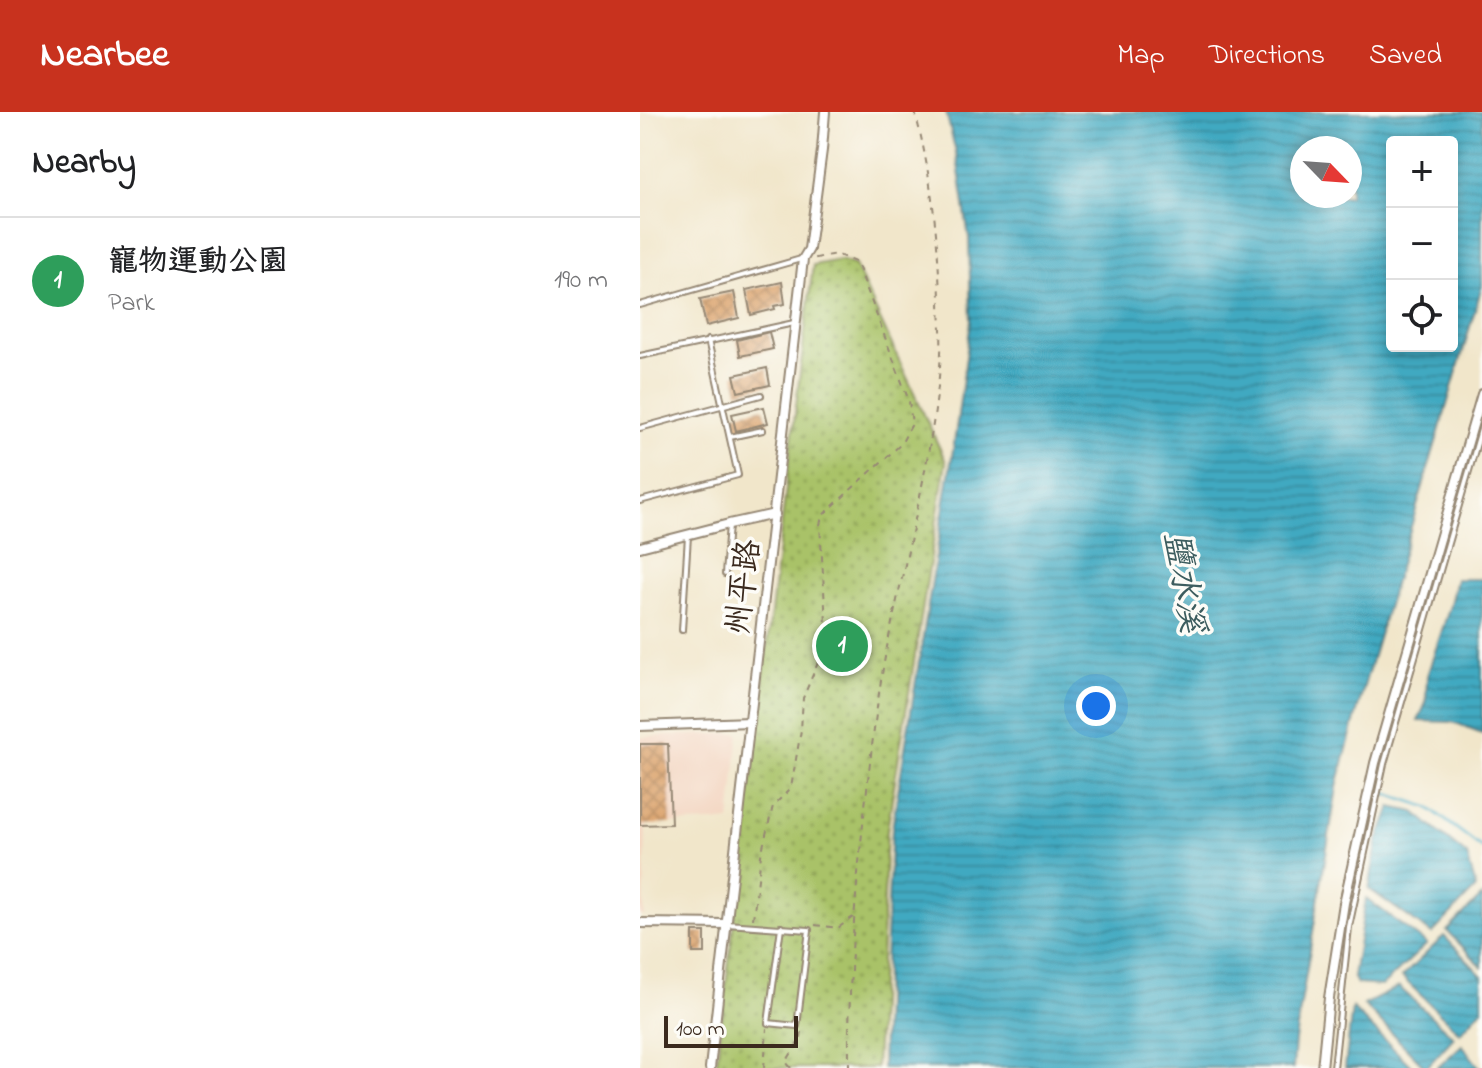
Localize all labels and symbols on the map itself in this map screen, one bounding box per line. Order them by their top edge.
north arrow [1290,136,1362,208]
water label: 鹽水溪 [1149,528,1216,639]
street label: 州平路 [716,537,775,638]
pin: 1 [816,616,868,676]
your location [1076,686,1116,726]
scale bar [664,1012,798,1048]

